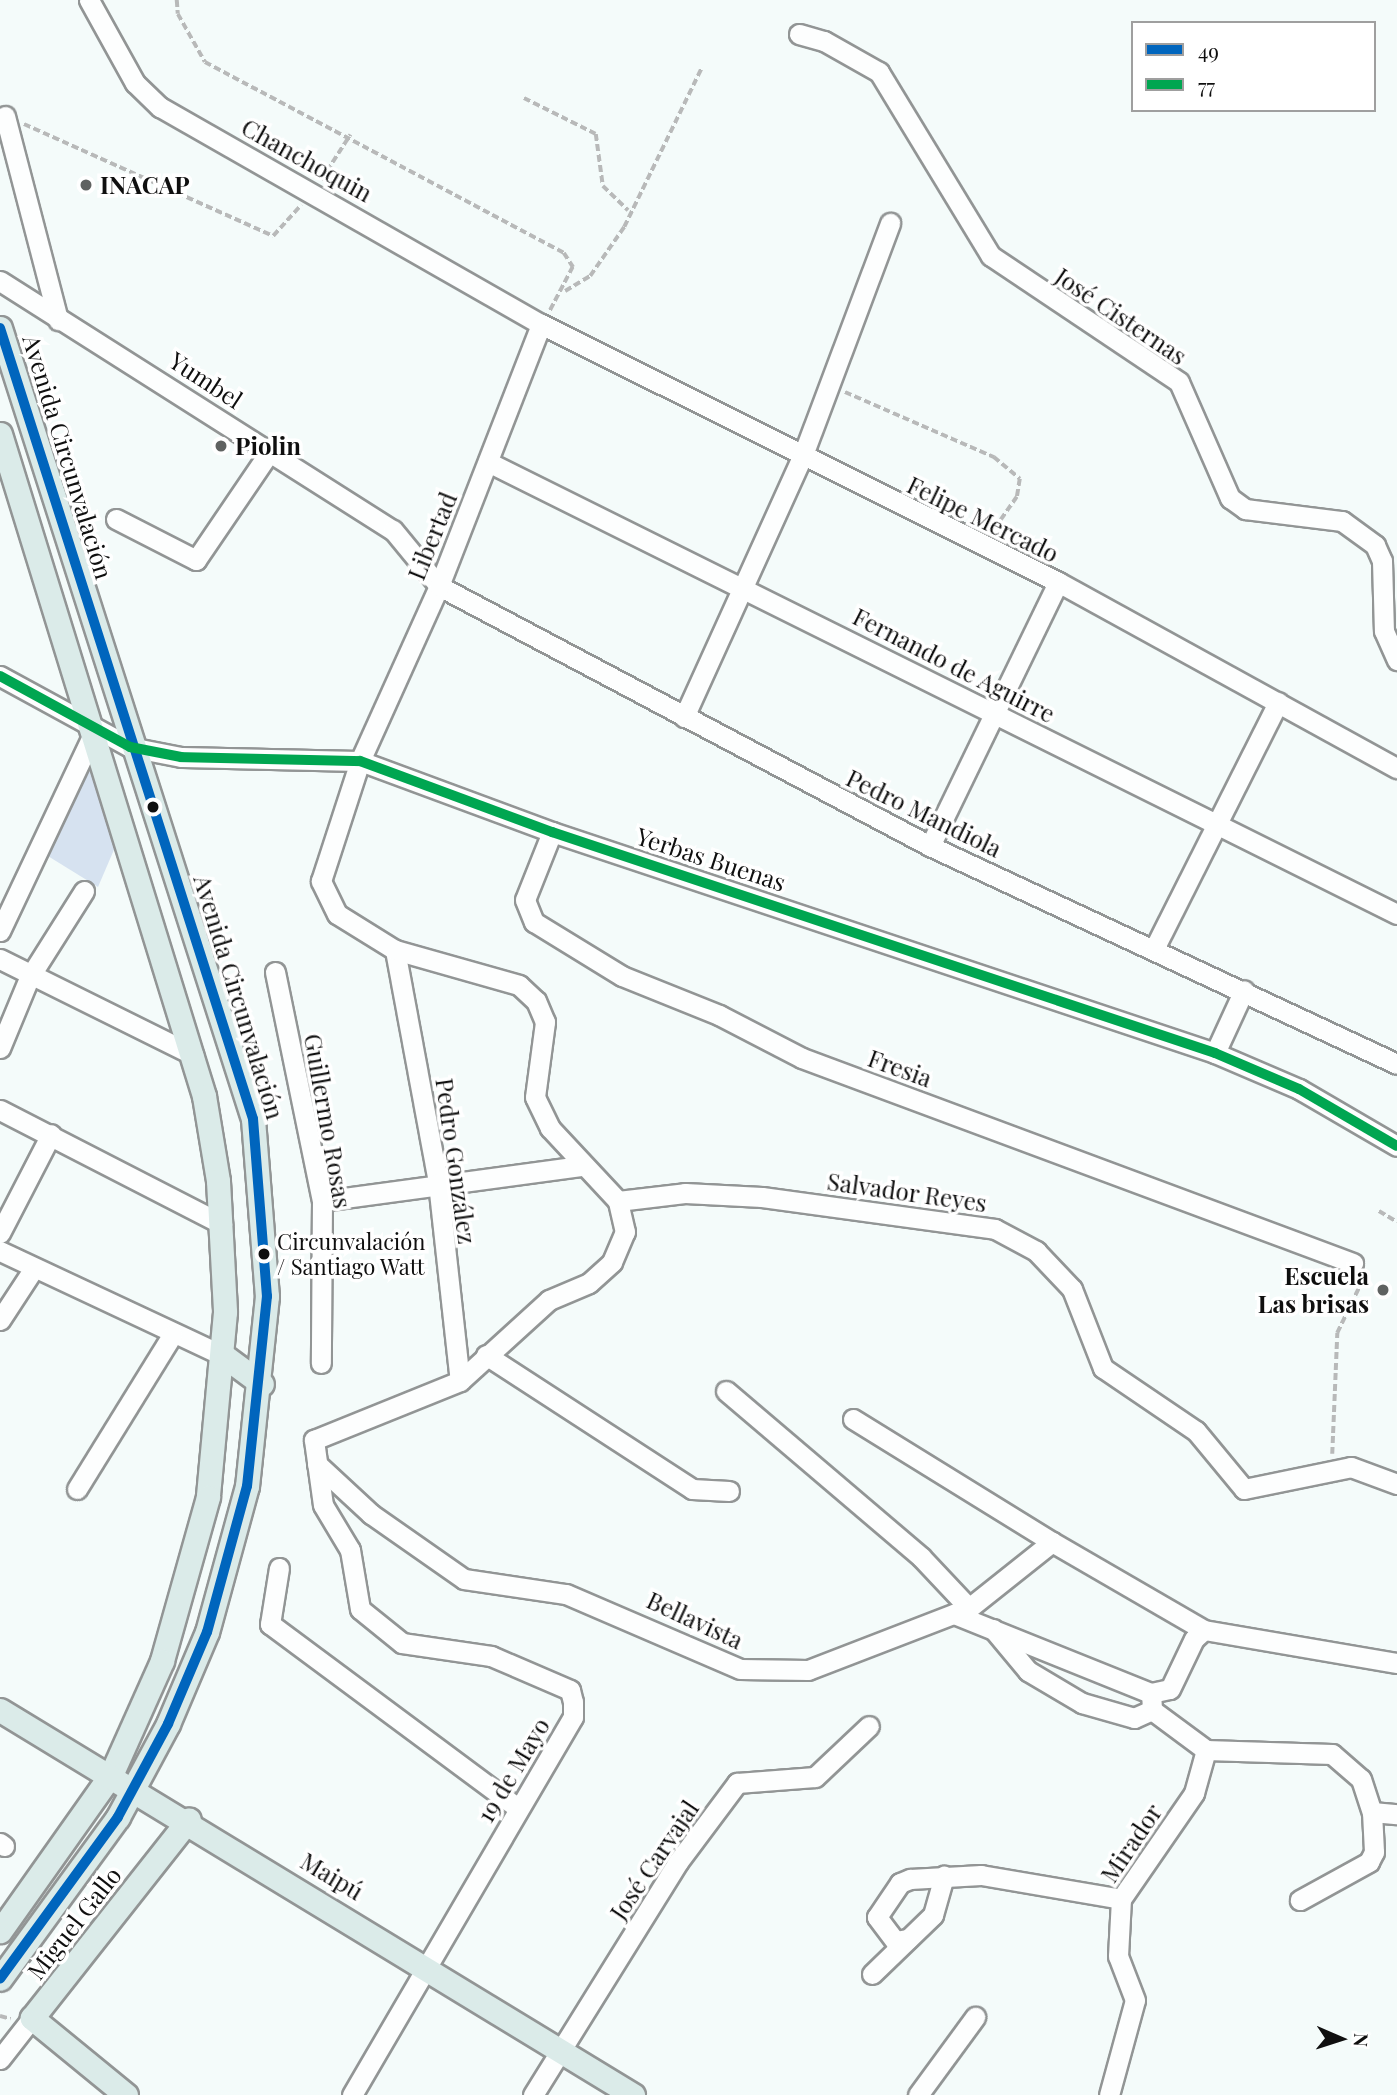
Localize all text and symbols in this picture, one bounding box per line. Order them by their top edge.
legend [1131,21,1376,112]
text: 49 [1198,36,1219,64]
text: 77 [1198,71,1215,99]
street label: Chanchoquin [237,112,377,208]
place label: INACAP [100,171,190,199]
marker: INACAP [78,177,94,193]
street label: José Cisternas [1050,262,1192,370]
street label: Avenida Circunvalación [17,331,119,583]
street label: Yumbel [164,346,248,414]
place label: Piolin [235,432,301,460]
marker: Piolin [213,438,229,454]
street label: Felipe Mercado [903,470,1063,568]
street label: Libertad [401,488,463,584]
street label: Fernando de Aguirre [848,601,1060,729]
street label: Pedro Mandiola [842,763,1006,863]
unlabelled marker [146,800,160,814]
street label: Yerbas Buenas [633,821,789,897]
street label: Avenida Circunvalación [188,871,290,1123]
street label: Guillermo Rosas [298,1031,358,1211]
street label: Fresia [864,1043,936,1093]
street label: Pedro González [430,1076,482,1246]
street label: Salvador Reyes [825,1167,989,1217]
place label: Circunvalación / Santiago Watt [277,1228,425,1280]
marker: Circunvalación / Santiago Watt [257,1247,271,1261]
place label: Escuela Las brisas [1258,1262,1369,1318]
marker: Escuela Las brisas [1375,1282,1391,1298]
street label: Bellavista [642,1585,748,1655]
street label: 19 de Mayo [471,1713,555,1827]
street label: José Carvajal [604,1795,704,1925]
street label: Mirador [1094,1798,1168,1888]
street label: Maipú [296,1846,368,1906]
street label: Miguel Gallo [21,1861,127,1985]
north arrow [1306,2004,1376,2074]
text: N [1349,2033,1375,2048]

